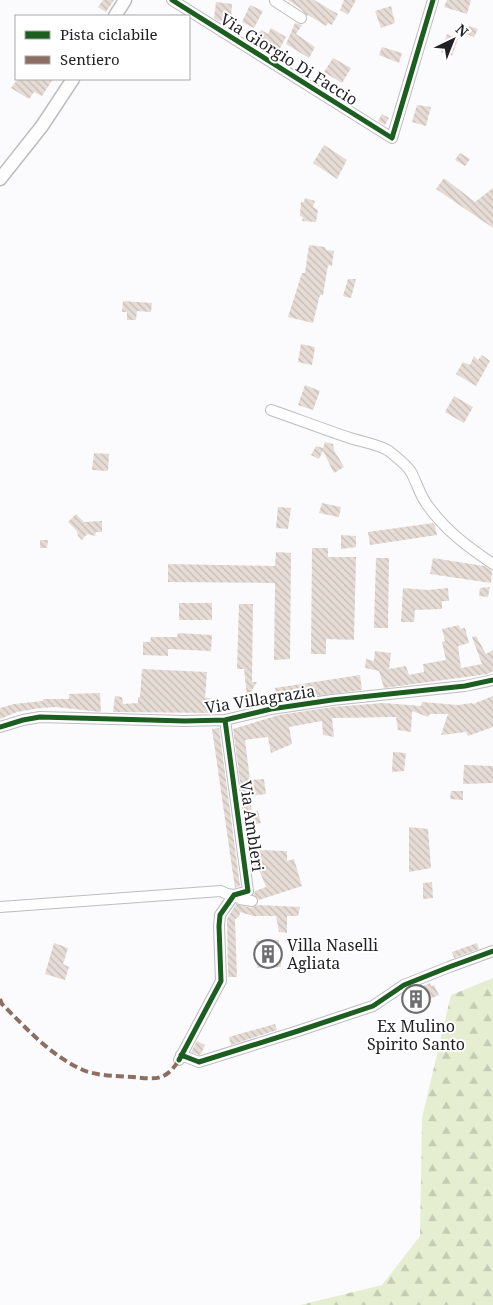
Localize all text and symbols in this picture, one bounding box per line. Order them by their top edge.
street label: Via Giorgio Di Faccio [216,8,362,110]
legend [15,15,190,80]
north arrow [428,15,478,65]
text: N [452,19,473,41]
text: Pista ciclabile [60,24,158,44]
text: Sentiero [60,49,120,69]
street label: Via Villagrazia [203,679,317,719]
street label: Via Ambleri [235,779,269,873]
place label: Villa Naselli Agliata [287,934,378,974]
building icon: Villa Naselli Agliata [253,939,283,969]
building icon: Ex Mulino Spirito Santo [401,984,431,1014]
place label: Ex Mulino Spirito Santo [367,1015,465,1055]

